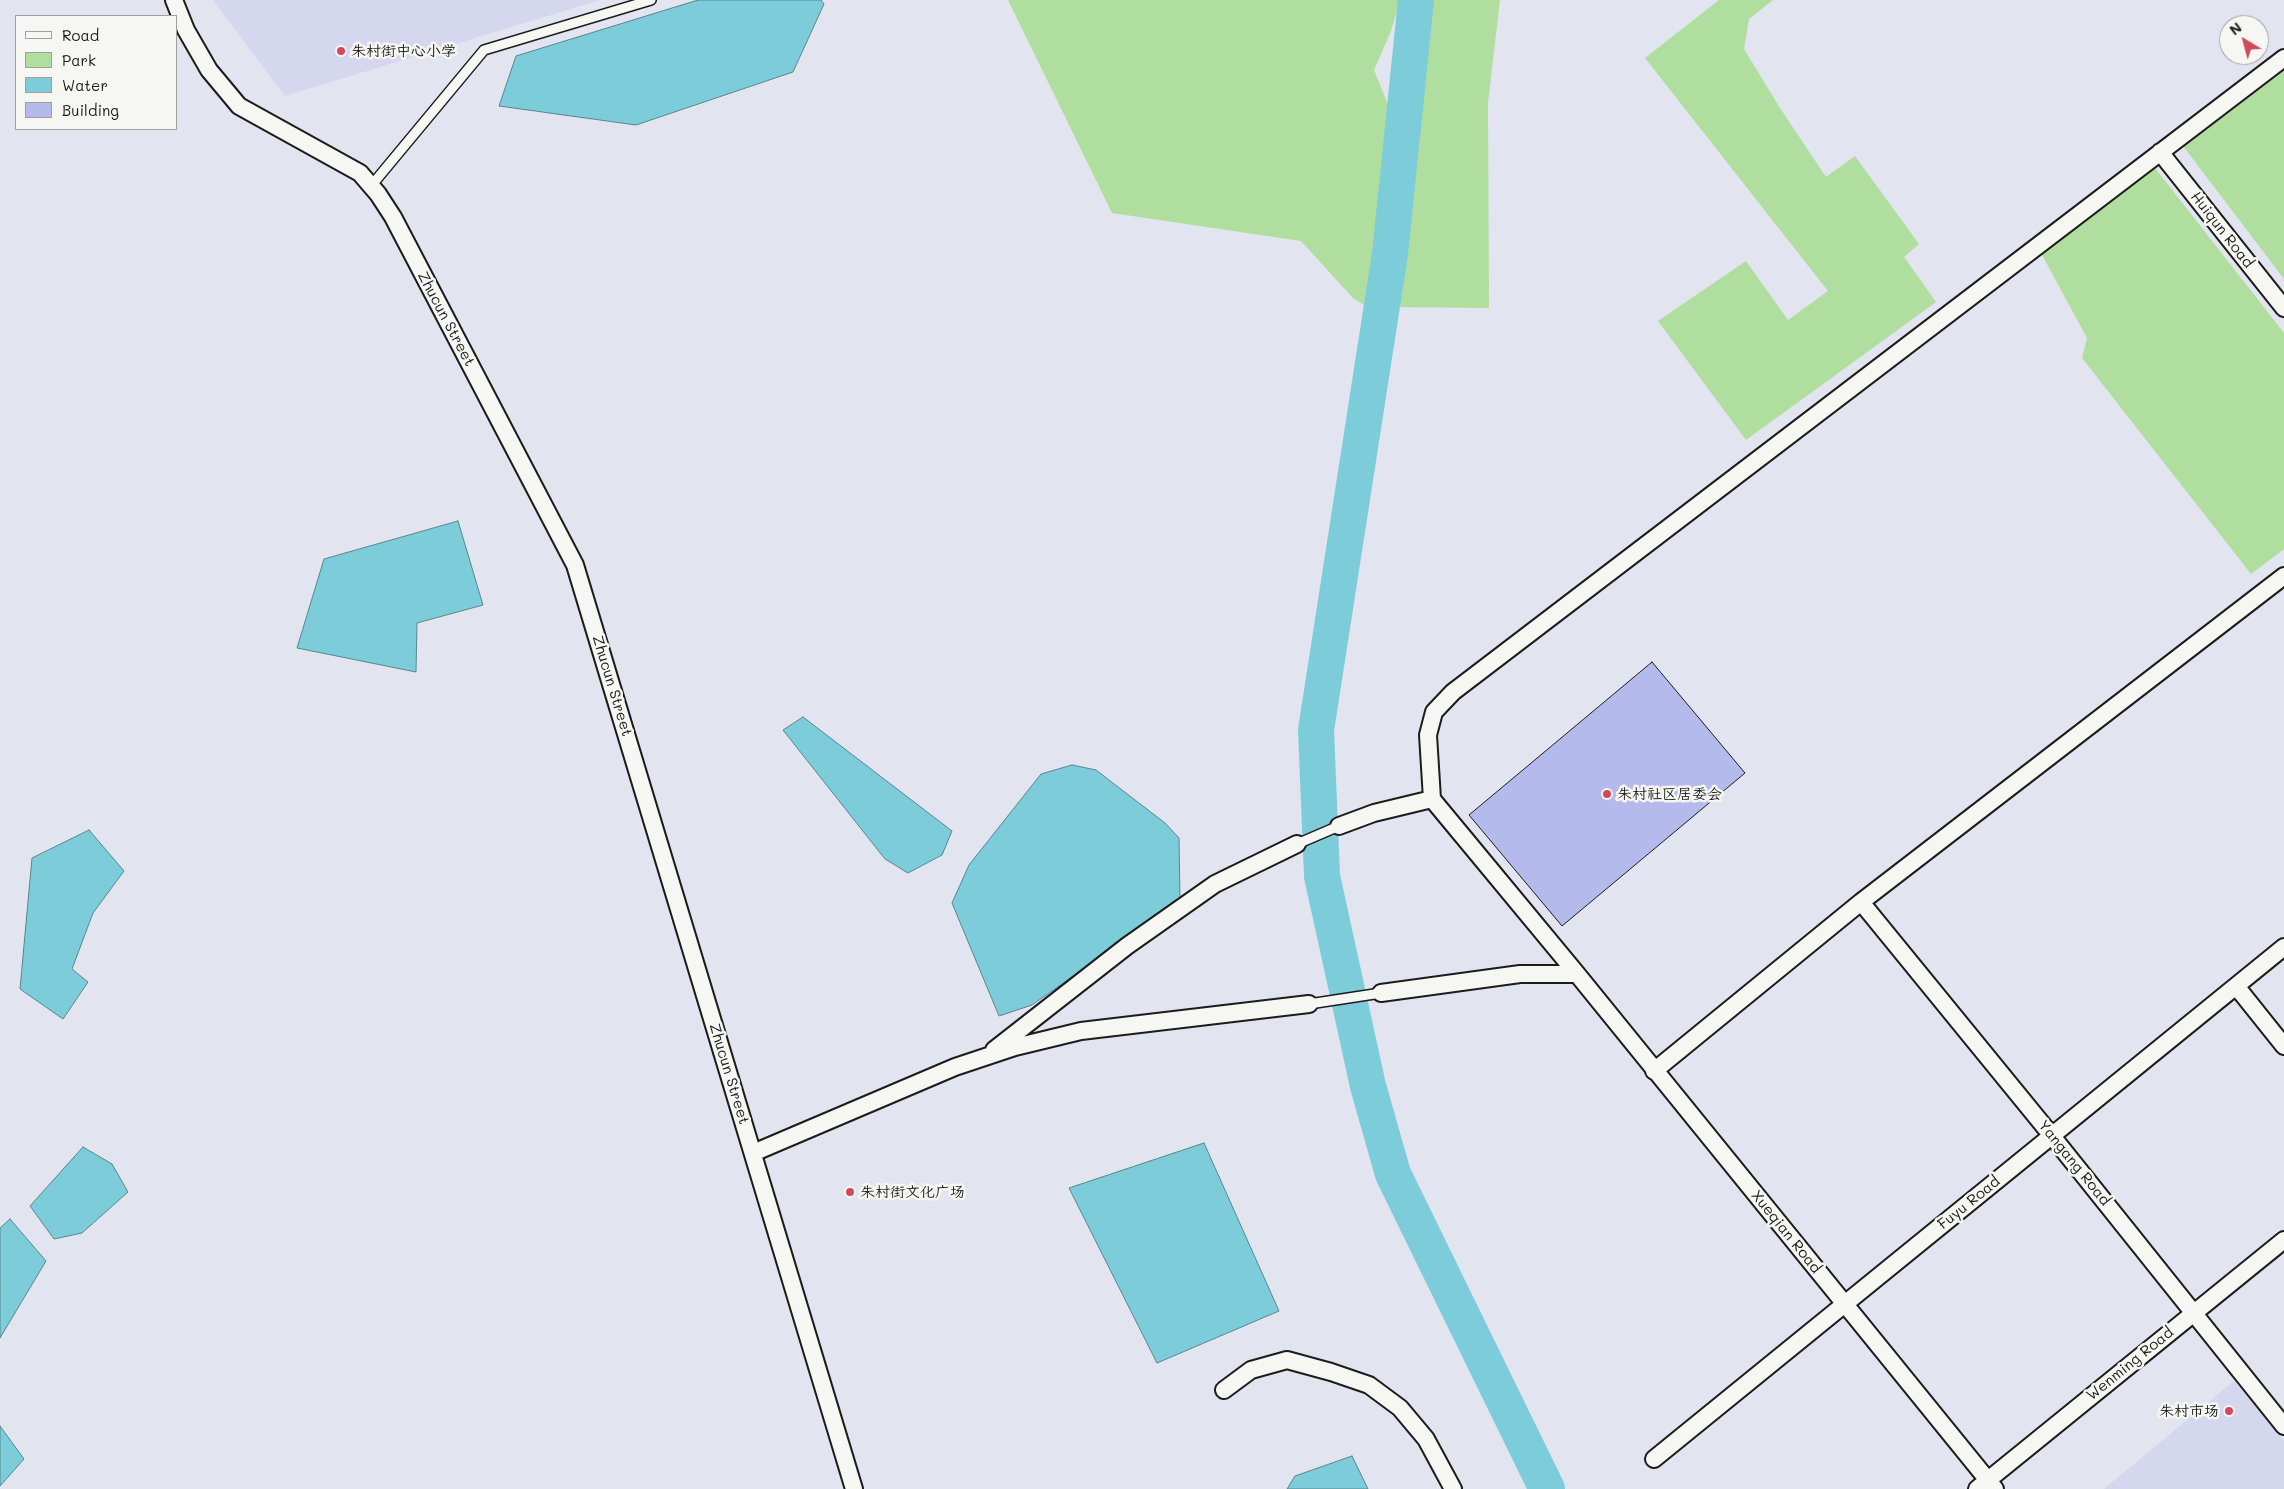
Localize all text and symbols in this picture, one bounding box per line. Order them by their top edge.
legend [15,15,178,130]
north arrow [2219,15,2269,65]
text: N [2225,18,2245,39]
text: Road [62,25,99,45]
place label: 朱村街中心小学 [351,42,456,60]
marker: 朱村街中心小学 [335,45,347,57]
text: Park [62,50,96,70]
text: Water [62,75,108,95]
text: Building [62,100,119,120]
street label: Huiqun Road [2187,188,2257,272]
street label: Zhucun Street [413,269,479,369]
street label: Zhucun Street [588,633,636,739]
place label: 朱村社区居委会 [1617,785,1722,803]
marker: 朱村社区居委会 [1601,788,1613,800]
street label: Zhucun Street [705,1021,753,1127]
street label: Yangang Road [2034,1117,2114,1209]
street label: Fuyu Road [1934,1172,2004,1234]
place label: 朱村街文化广场 [860,1183,965,1201]
marker: 朱村街文化广场 [844,1186,856,1198]
street label: Xueqian Road [1747,1187,1825,1277]
street label: Wenming Road [2083,1323,2177,1405]
place label: 朱村市场 [2159,1402,2219,1420]
marker: 朱村市场 [2223,1405,2235,1417]

